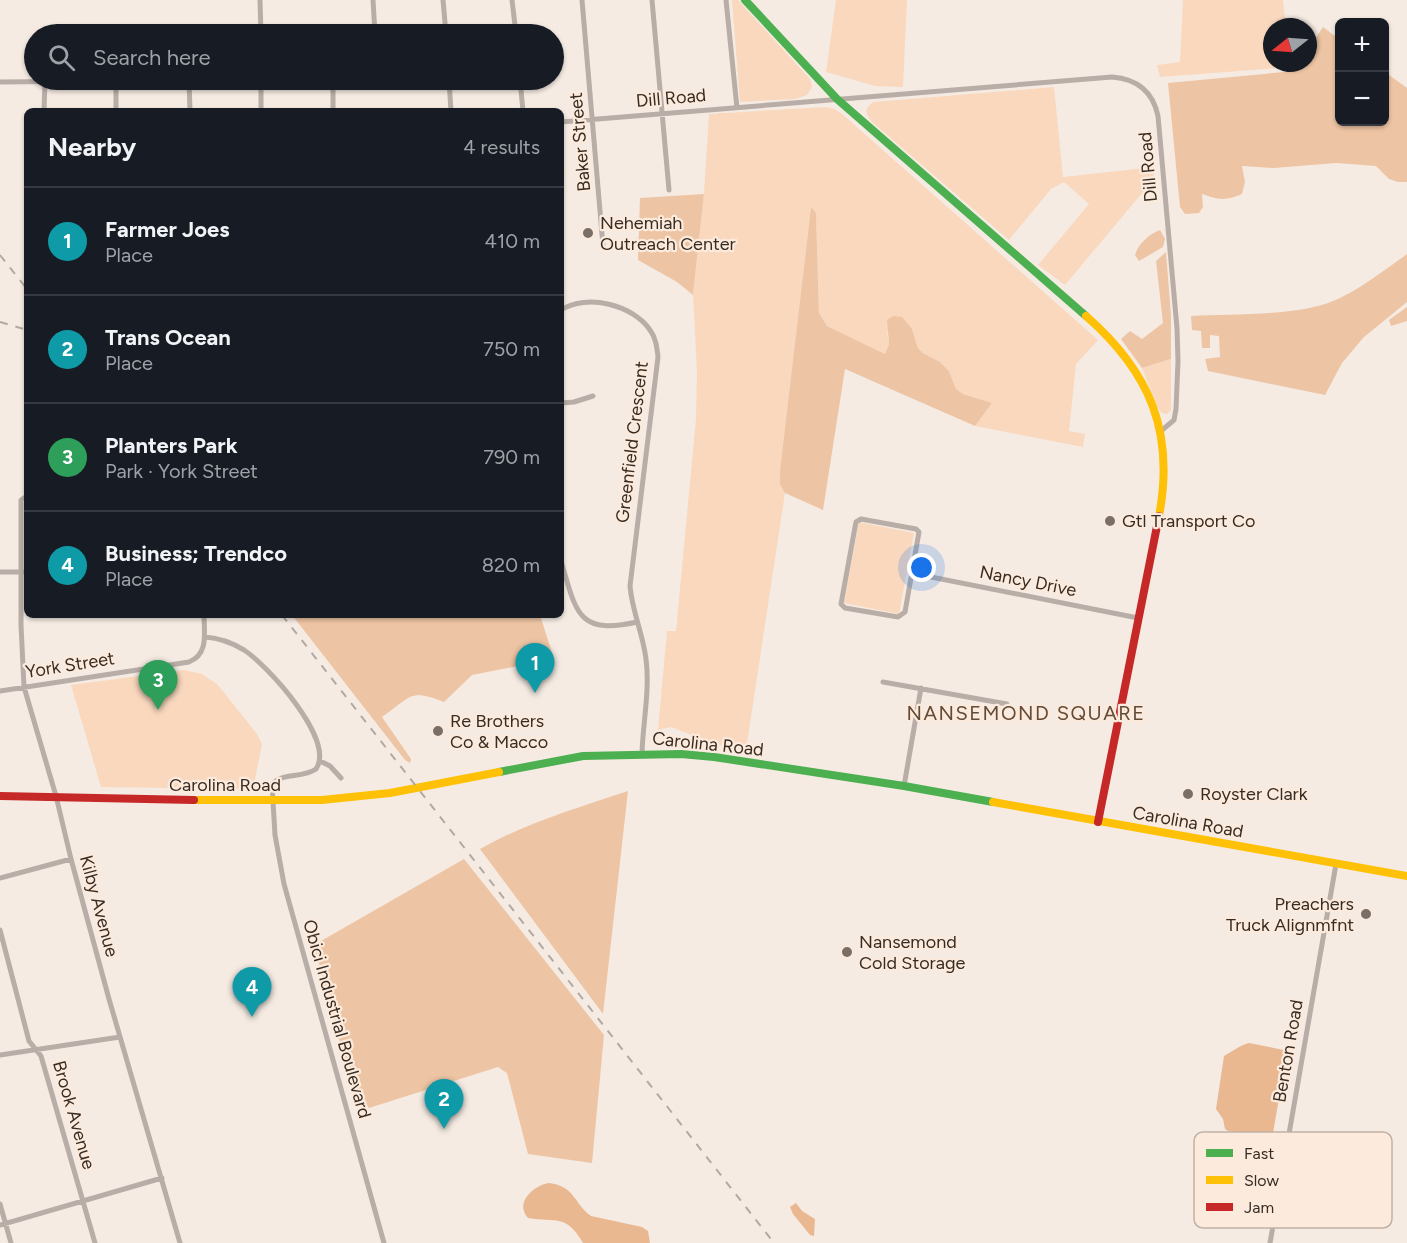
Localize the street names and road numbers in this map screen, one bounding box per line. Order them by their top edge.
street label: Dill Road [635,84,707,112]
street label: Baker Street [565,91,595,193]
street label: Dill Road [1134,131,1162,203]
street label: Greenfield Crescent [611,360,653,524]
street label: Nancy Drive [978,561,1078,601]
street label: York Street [24,647,116,683]
street label: Carolina Road [651,727,765,761]
street label: Carolina Road [169,774,281,796]
street label: Carolina Road [1131,801,1245,843]
street label: Kilby Avenue [75,853,123,959]
street label: Obici Industrial Boulevard [298,917,376,1121]
street label: Benton Road [1268,998,1308,1104]
street label: Brook Avenue [48,1058,100,1172]

